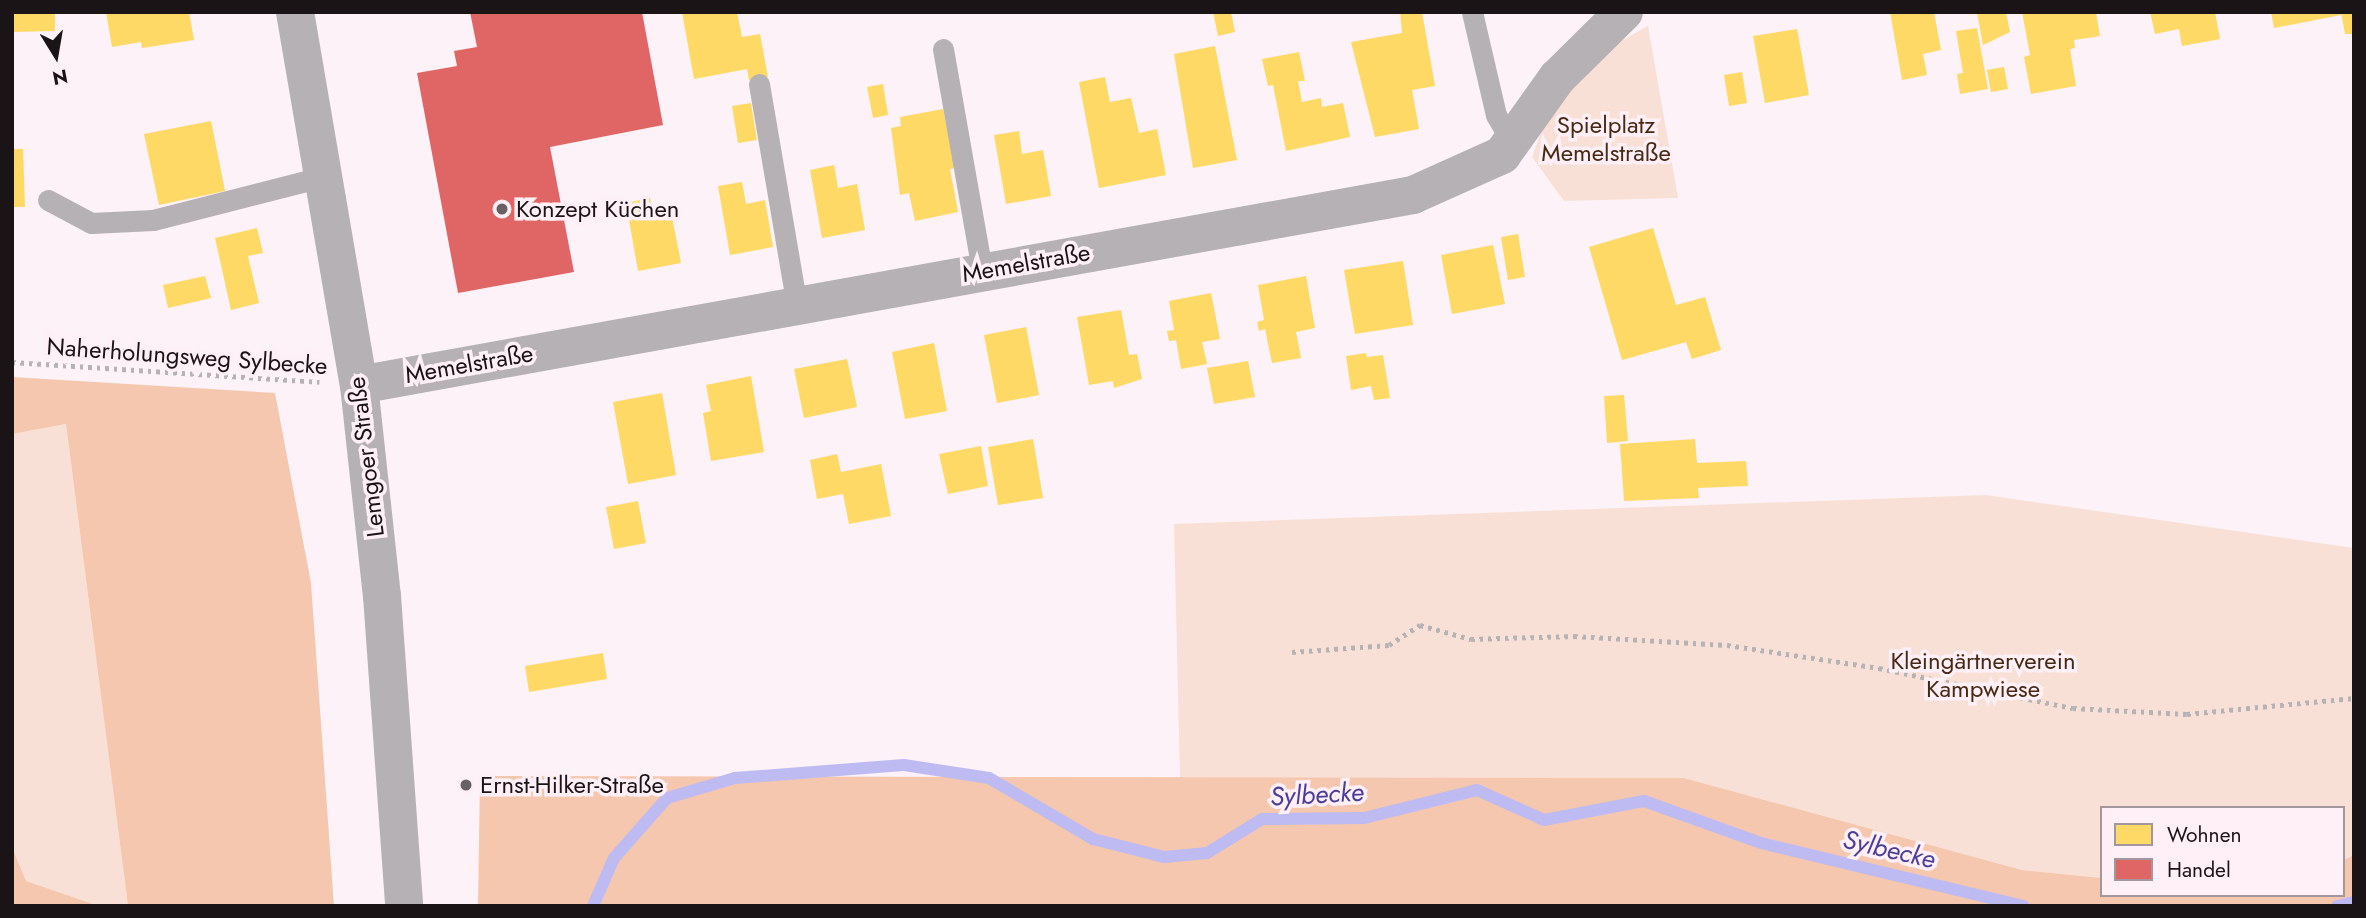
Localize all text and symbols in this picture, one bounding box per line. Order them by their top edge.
north arrow [21,21,91,91]
text: N [50,62,70,92]
park label: Spielplatz Memelstraße [1541,111,1671,167]
place label: Konzept Küchen [516,195,679,223]
marker: Konzept Küchen [494,201,510,217]
street label: Memelstraße [960,238,1092,288]
street label: Naherholungsweg Sylbecke [46,332,328,380]
street label: Memelstraße [403,339,535,389]
street label: Lemgoer Straße [342,375,390,539]
park label: Kleingärtnerverein Kampwiese [1890,647,2076,703]
place label: Ernst-Hilker-Straße [480,771,664,799]
marker: Ernst-Hilker-Straße [458,777,474,793]
water label: Sylbecke [1269,777,1365,813]
legend [2100,806,2345,897]
text: Wohnen [2167,820,2241,850]
water label: Sylbecke [1840,824,1938,876]
text: Handel [2167,855,2231,885]

